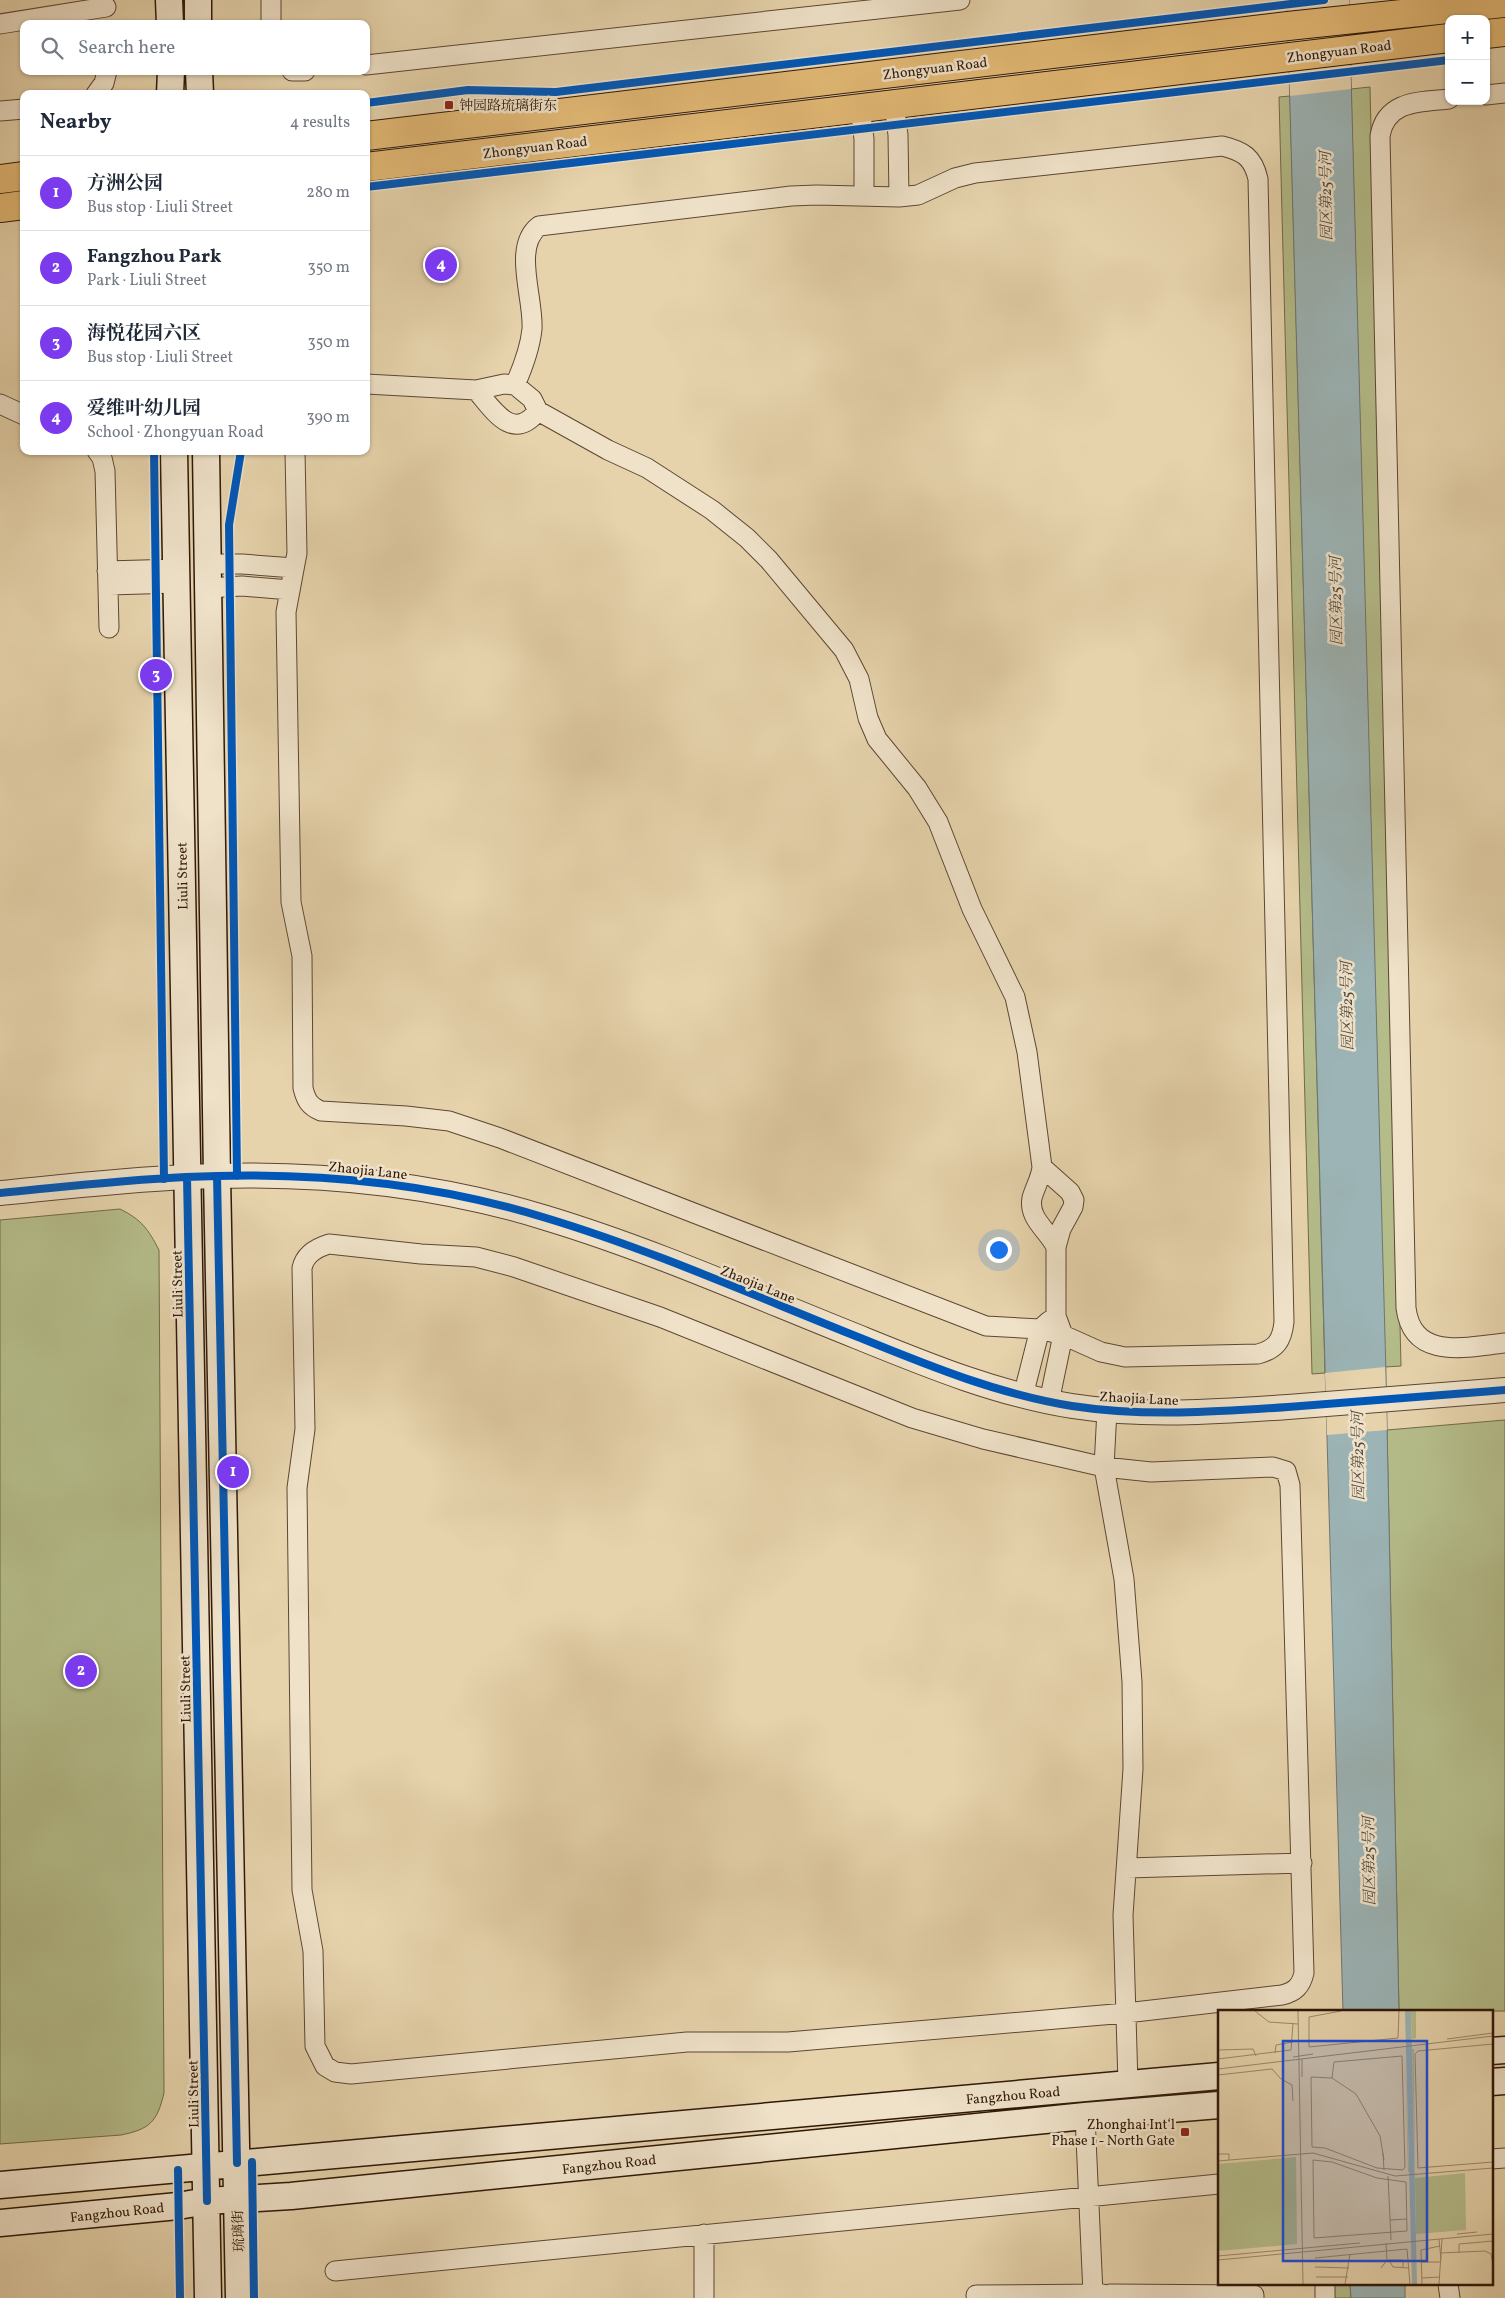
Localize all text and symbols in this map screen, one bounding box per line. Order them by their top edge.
map controls [1445,15,1490,105]
button: + [1445,15,1490,60]
search box [20,20,370,75]
icon: search [38,34,66,62]
text: Search here [78,35,175,61]
street label: Zhongyuan Road [1286,37,1393,68]
street label: Zhongyuan Road [882,54,989,85]
button: − [1445,60,1490,105]
place label: 钟园路琉璃街东 [459,97,557,116]
marker: 钟园路琉璃街东 [443,99,455,111]
text: Nearby [40,108,111,137]
text: 4 results [290,112,350,134]
street label: Zhongyuan Road [482,133,589,164]
water label: 园区第25号河 [1316,148,1339,241]
text: 方洲公园 [87,171,163,197]
text: 1 [53,182,59,204]
text: 280 m [306,182,350,204]
text: Bus stop · Liuli Street [87,197,233,219]
text: Fangzhou Park [87,244,222,270]
pin: 4 [425,246,457,284]
text: 2 [52,257,60,279]
text: 350 m [307,257,350,279]
text: Park · Liuli Street [87,270,207,292]
text: 海悦花园六区 [87,321,201,347]
text: 3 [52,332,60,354]
text: 350 m [307,332,350,354]
text: Bus stop · Liuli Street [87,347,233,369]
text: 爱维叶幼儿园 [87,396,201,422]
text: 4 [51,407,61,429]
text: 390 m [307,407,350,429]
text: School · Zhongyuan Road [87,422,264,444]
water label: 园区第25号河 [1326,553,1349,646]
pin: 3 [140,656,172,694]
street label: Liuli Street [173,842,194,910]
water label: 园区第25号河 [1337,958,1360,1051]
street label: Zhaojia Lane [327,1158,409,1185]
your location [986,1237,1012,1263]
street label: Liuli Street [168,1250,189,1318]
street label: Zhaojia Lane [717,1262,798,1309]
street label: Zhaojia Lane [1099,1388,1179,1411]
water label: 园区第25号河 [1348,1408,1371,1501]
pin: 1 [217,1453,249,1491]
pin: 2 [65,1652,97,1690]
street label: Liuli Street [176,1655,197,1723]
water label: 园区第25号河 [1359,1813,1382,1906]
inset map [1218,2010,1492,2286]
street label: Liuli Street [184,2060,205,2128]
street label: Fangzhou Road [965,2083,1061,2110]
place label: Zhonghai Int‘l Phase 1 - North Gate [1052,2116,1175,2151]
marker: Zhonghai Int‘l Phase 1 - North Gate [1179,2126,1191,2138]
street label: Fangzhou Road [561,2151,657,2180]
street label: Fangzhou Road [69,2199,165,2228]
street label: 琉璃街 [229,2210,250,2252]

